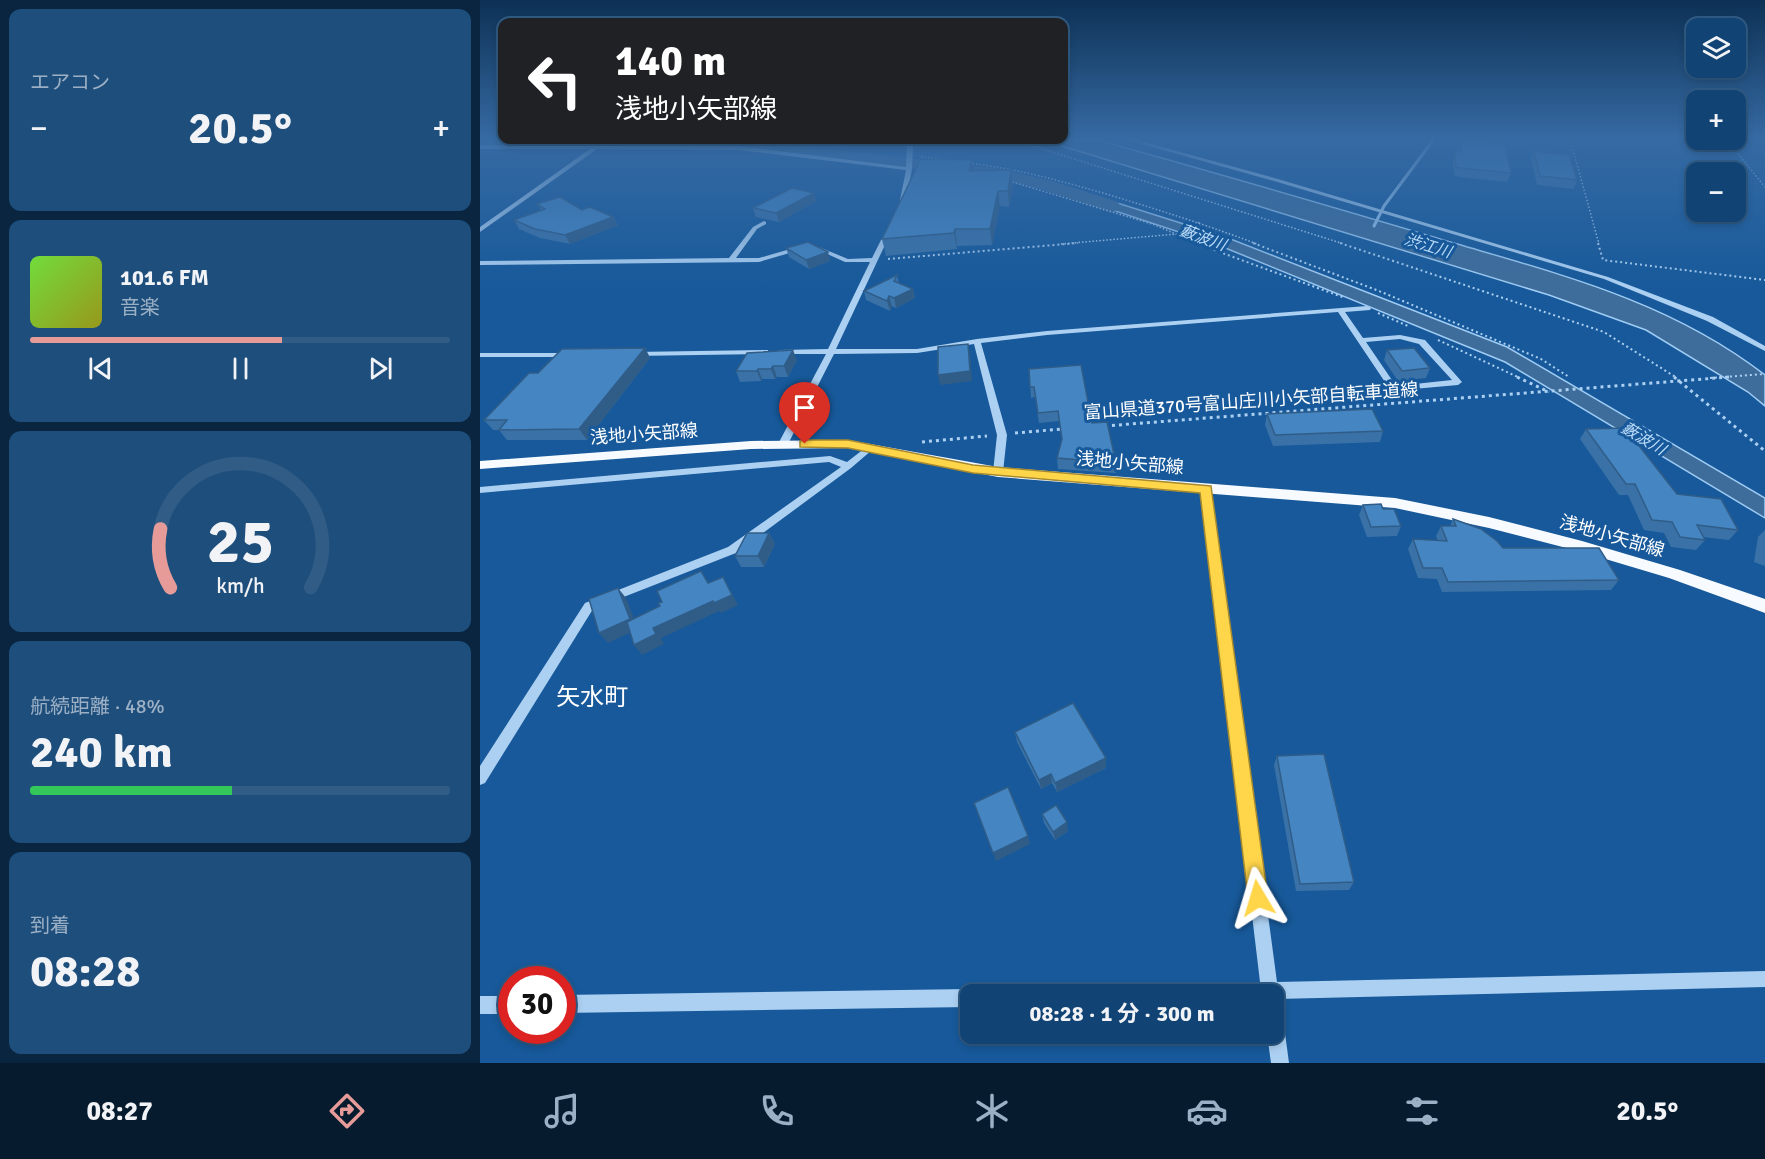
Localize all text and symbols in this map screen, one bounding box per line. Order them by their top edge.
map controls [1686,18,1746,222]
button: layers [1686,18,1746,78]
text: 140 m [615,36,726,87]
icon: left [516,42,594,120]
text: エアコン [30,70,110,95]
button: + [1686,90,1746,150]
text: 浅地小矢部線 [615,93,777,126]
text: 20.5° [188,101,292,156]
text: − [30,108,48,149]
text: + [432,108,450,149]
button: − [1686,162,1746,222]
water label: 藪波川 [1177,220,1231,256]
water label: 渋江川 [1402,229,1455,263]
text: 101.6 FM [120,264,209,291]
text: 音楽 [120,295,160,320]
icon: previous [84,352,117,385]
icon: pause [224,352,257,385]
icon: next [364,352,397,385]
street label: 富山県道370号富山庄川小矢部自転車道線 [1083,378,1419,424]
pin [779,382,830,444]
icon: arrive [788,391,821,424]
water label: 藪波川 [1618,418,1671,461]
street label: 浅地小矢部線 [589,419,699,449]
street label: 浅地小矢部線 [1075,447,1185,479]
text: 25 [206,504,274,581]
street label: 浅地小矢部線 [1557,511,1667,561]
text: km/h [216,574,264,600]
district label: 矢水町 [556,682,628,712]
text: 航続距離 · 48% [30,694,165,719]
text: 240 km [30,725,173,780]
position arrow [1226,866,1290,930]
text: 到着 [30,913,70,938]
text: 08:28 [30,944,140,999]
speed limit sign: 30 [498,966,576,1044]
text: 08:28 · 1 分 · 300 m [1030,1000,1214,1027]
icon: directions [326,1090,368,1132]
icon: music [541,1090,583,1132]
icon: phone [756,1090,798,1132]
icon: climate [971,1090,1013,1132]
icon: car [1186,1090,1228,1132]
icon: filters [1401,1090,1443,1132]
text: 08:27 [87,1095,153,1128]
text: 20.5° [1616,1095,1678,1128]

